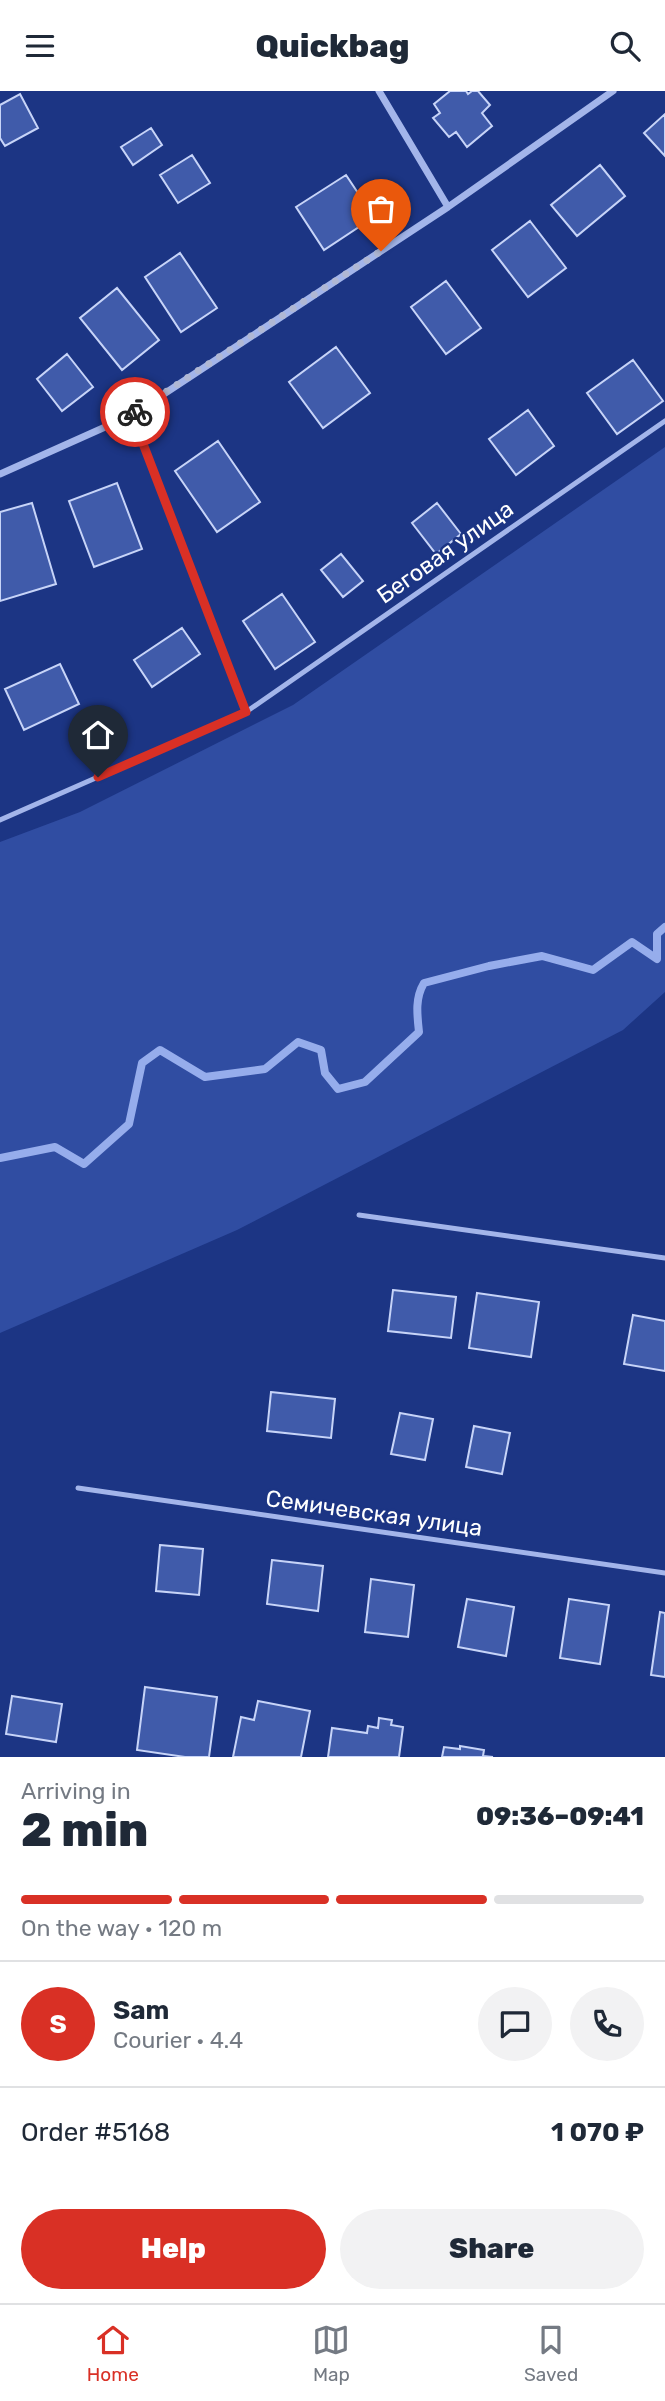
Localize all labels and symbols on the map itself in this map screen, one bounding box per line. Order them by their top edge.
pin [351,179,411,251]
courier [100,377,170,447]
street label: Беговая улица [371,495,519,609]
pin [68,705,128,777]
street label: Семичевская улица [264,1484,484,1542]

